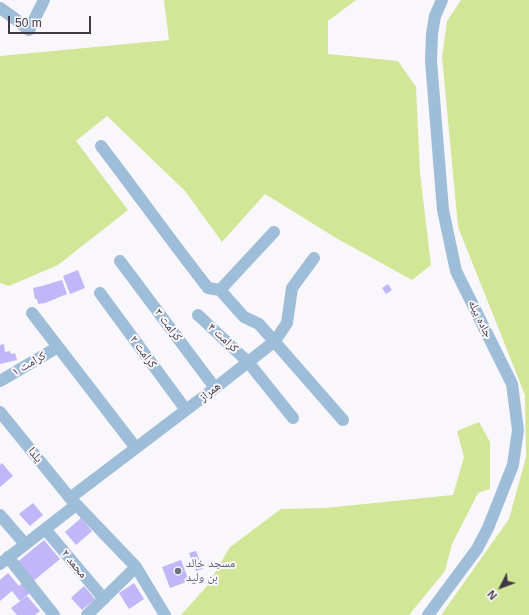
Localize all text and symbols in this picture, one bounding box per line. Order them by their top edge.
scale bar [10,8,93,34]
text: 50 m [15,16,42,30]
street label: جاده بیله [465,298,495,340]
street label: کرامت ۳ [151,306,185,344]
street label: کرامت ۴ [205,320,241,356]
street label: کرامت ۲ [126,333,160,371]
street label: کرامت ۱ [10,349,48,379]
street label: همراز [196,379,224,405]
street label: یلدا [24,444,46,466]
street label: محمد ۲ [58,547,90,581]
place label: مسجد خالد بن ولید [186,557,235,585]
marker: مسجد خالد بن ولید [173,566,183,576]
north arrow [481,567,521,607]
text: N [485,588,499,602]

